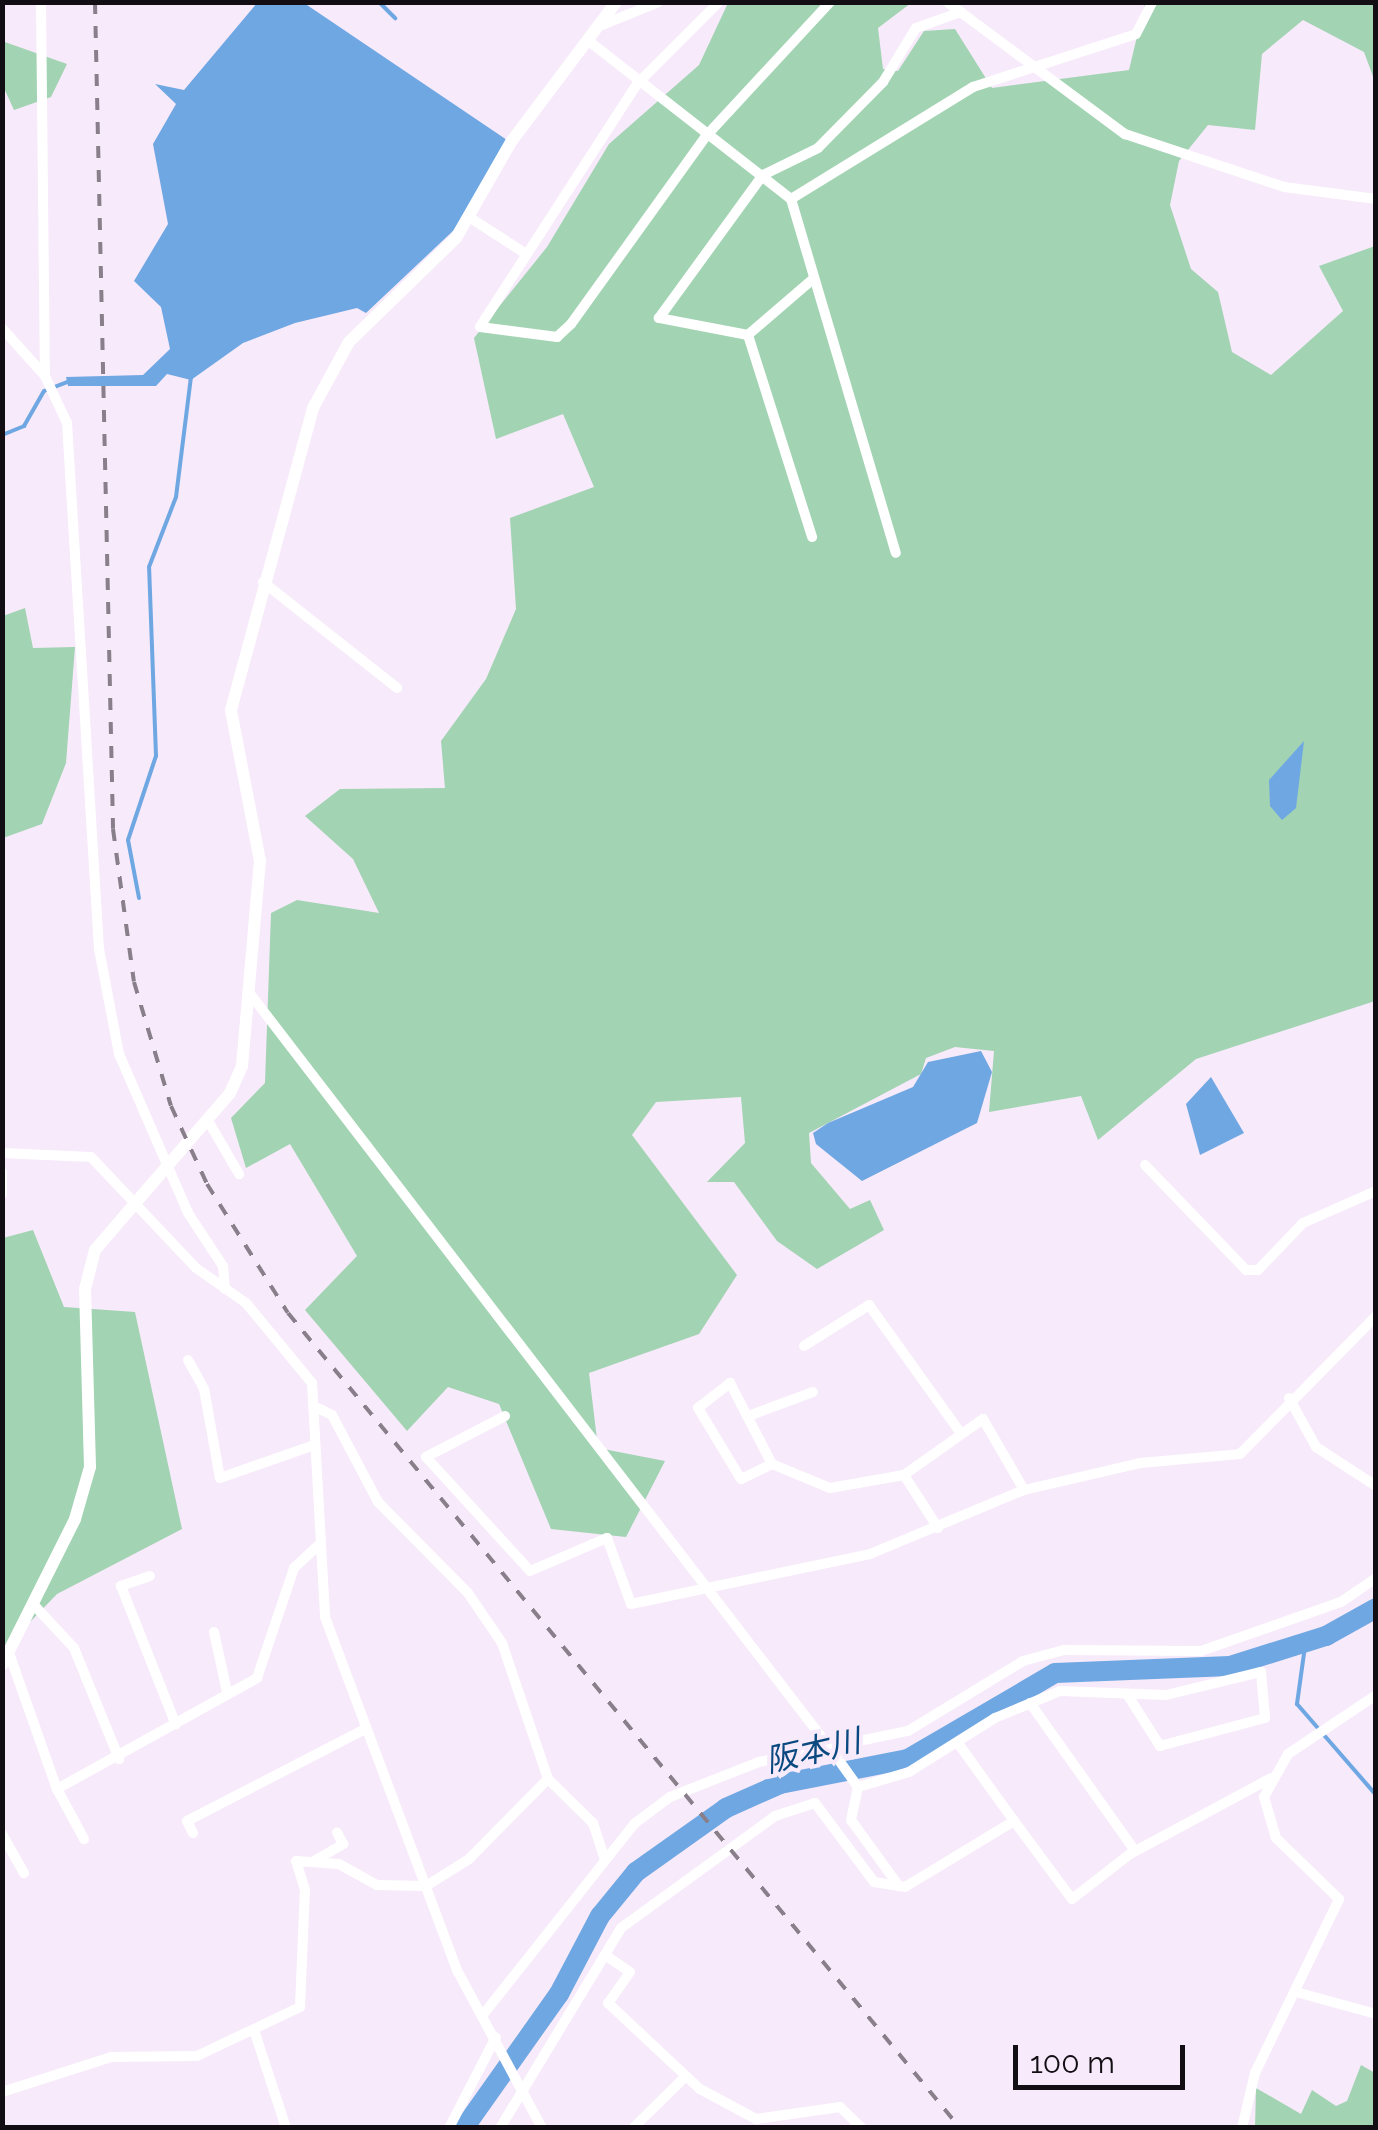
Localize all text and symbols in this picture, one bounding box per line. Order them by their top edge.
water label: 阪本川 [762,1721,864,1781]
scale bar [1018,2025,1190,2087]
text: 100 m [1030,2045,1115,2080]

